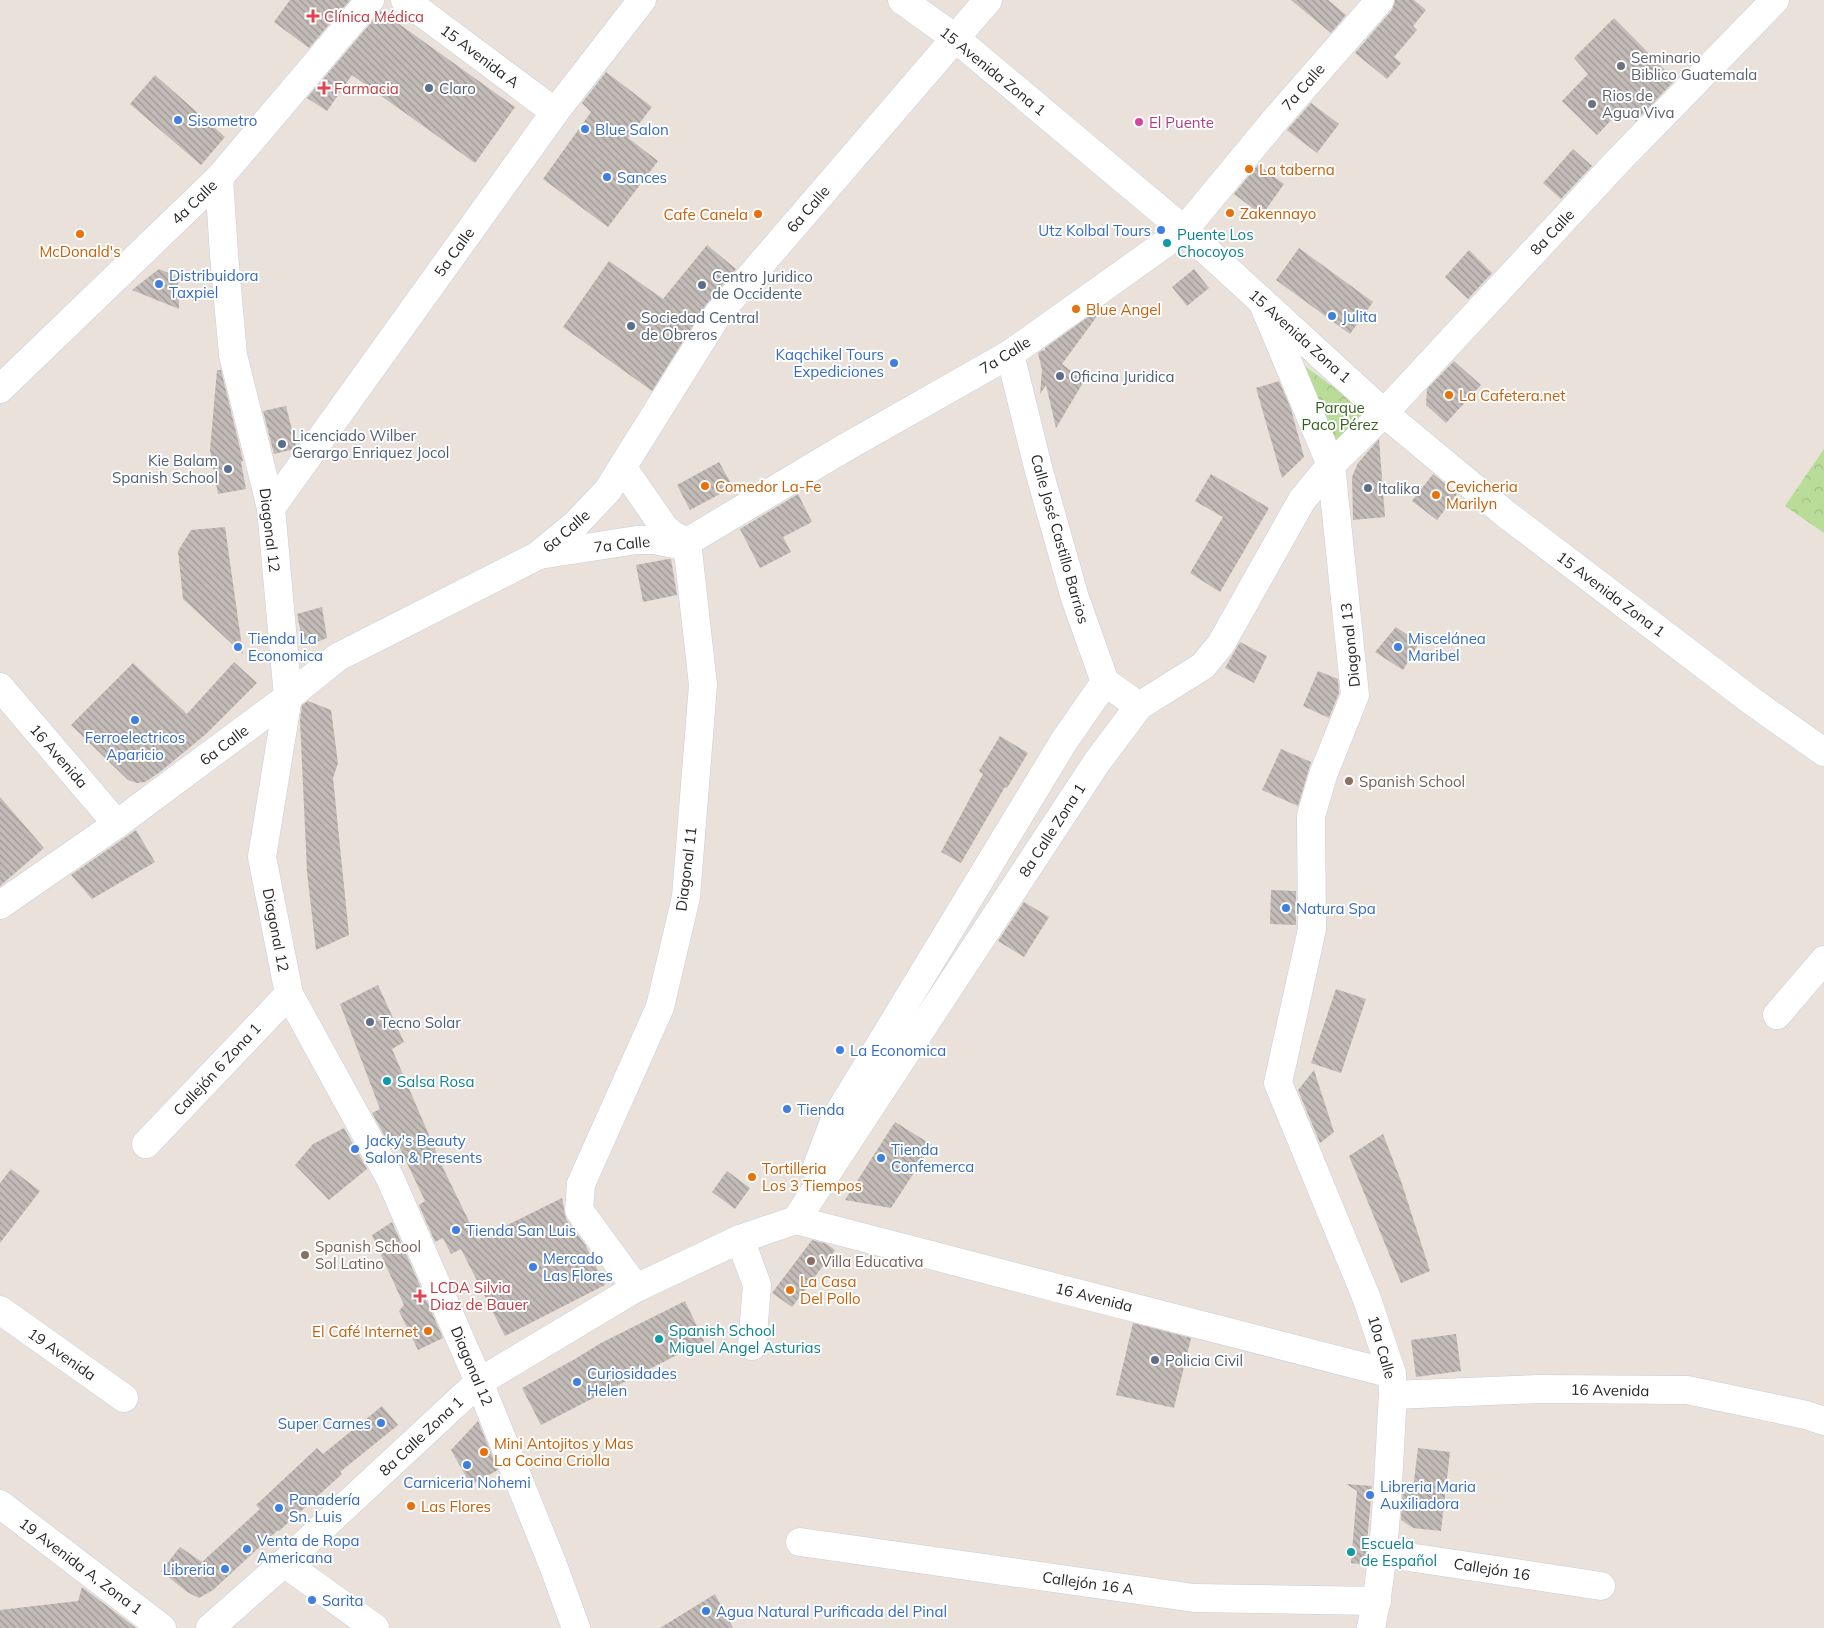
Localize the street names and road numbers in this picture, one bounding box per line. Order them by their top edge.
street label: 15 Avenida A [437,20,523,92]
street label: 15 Avenida Zona 1 [936,22,1050,120]
street label: 7a Calle [1277,60,1329,114]
street label: 4a Calle [167,176,221,228]
street label: 6a Calle [782,182,834,236]
street label: 8a Calle [1526,205,1578,259]
street label: 5a Calle [430,224,478,280]
street label: 15 Avenida Zona 1 [1245,285,1355,387]
street label: 7a Calle [976,332,1034,378]
street label: Calle José Castillo Barrios [1027,452,1093,626]
street label: Diagonal 12 [255,487,285,573]
street label: 6a Calle [539,505,593,557]
street label: 7a Calle [593,532,651,556]
street label: 15 Avenida Zona 1 [1553,547,1669,641]
street label: Diagonal 13 [1336,602,1364,688]
street label: 16 Avenida [26,720,92,792]
street label: 6a Calle [196,720,252,770]
street label: 8a Calle Zona 1 [1015,779,1089,881]
street label: Diagonal 11 [671,826,701,912]
street label: Diagonal 12 [259,887,293,973]
street label: Callejón 6 Zona 1 [169,1019,265,1119]
street label: 16 Avenida [1053,1278,1135,1316]
street label: 10a Calle [1364,1313,1400,1381]
street label: Diagonal 12 [447,1323,497,1409]
street label: 19 Avenida [24,1324,100,1384]
street label: 16 Avenida [1570,1380,1650,1400]
street label: 8a Calle Zona 1 [375,1392,467,1480]
street label: 19 Avenida A, Zona 1 [16,1513,146,1619]
street label: Callejón 16 [1452,1554,1532,1584]
street label: Callejón 16 A [1041,1567,1135,1599]

